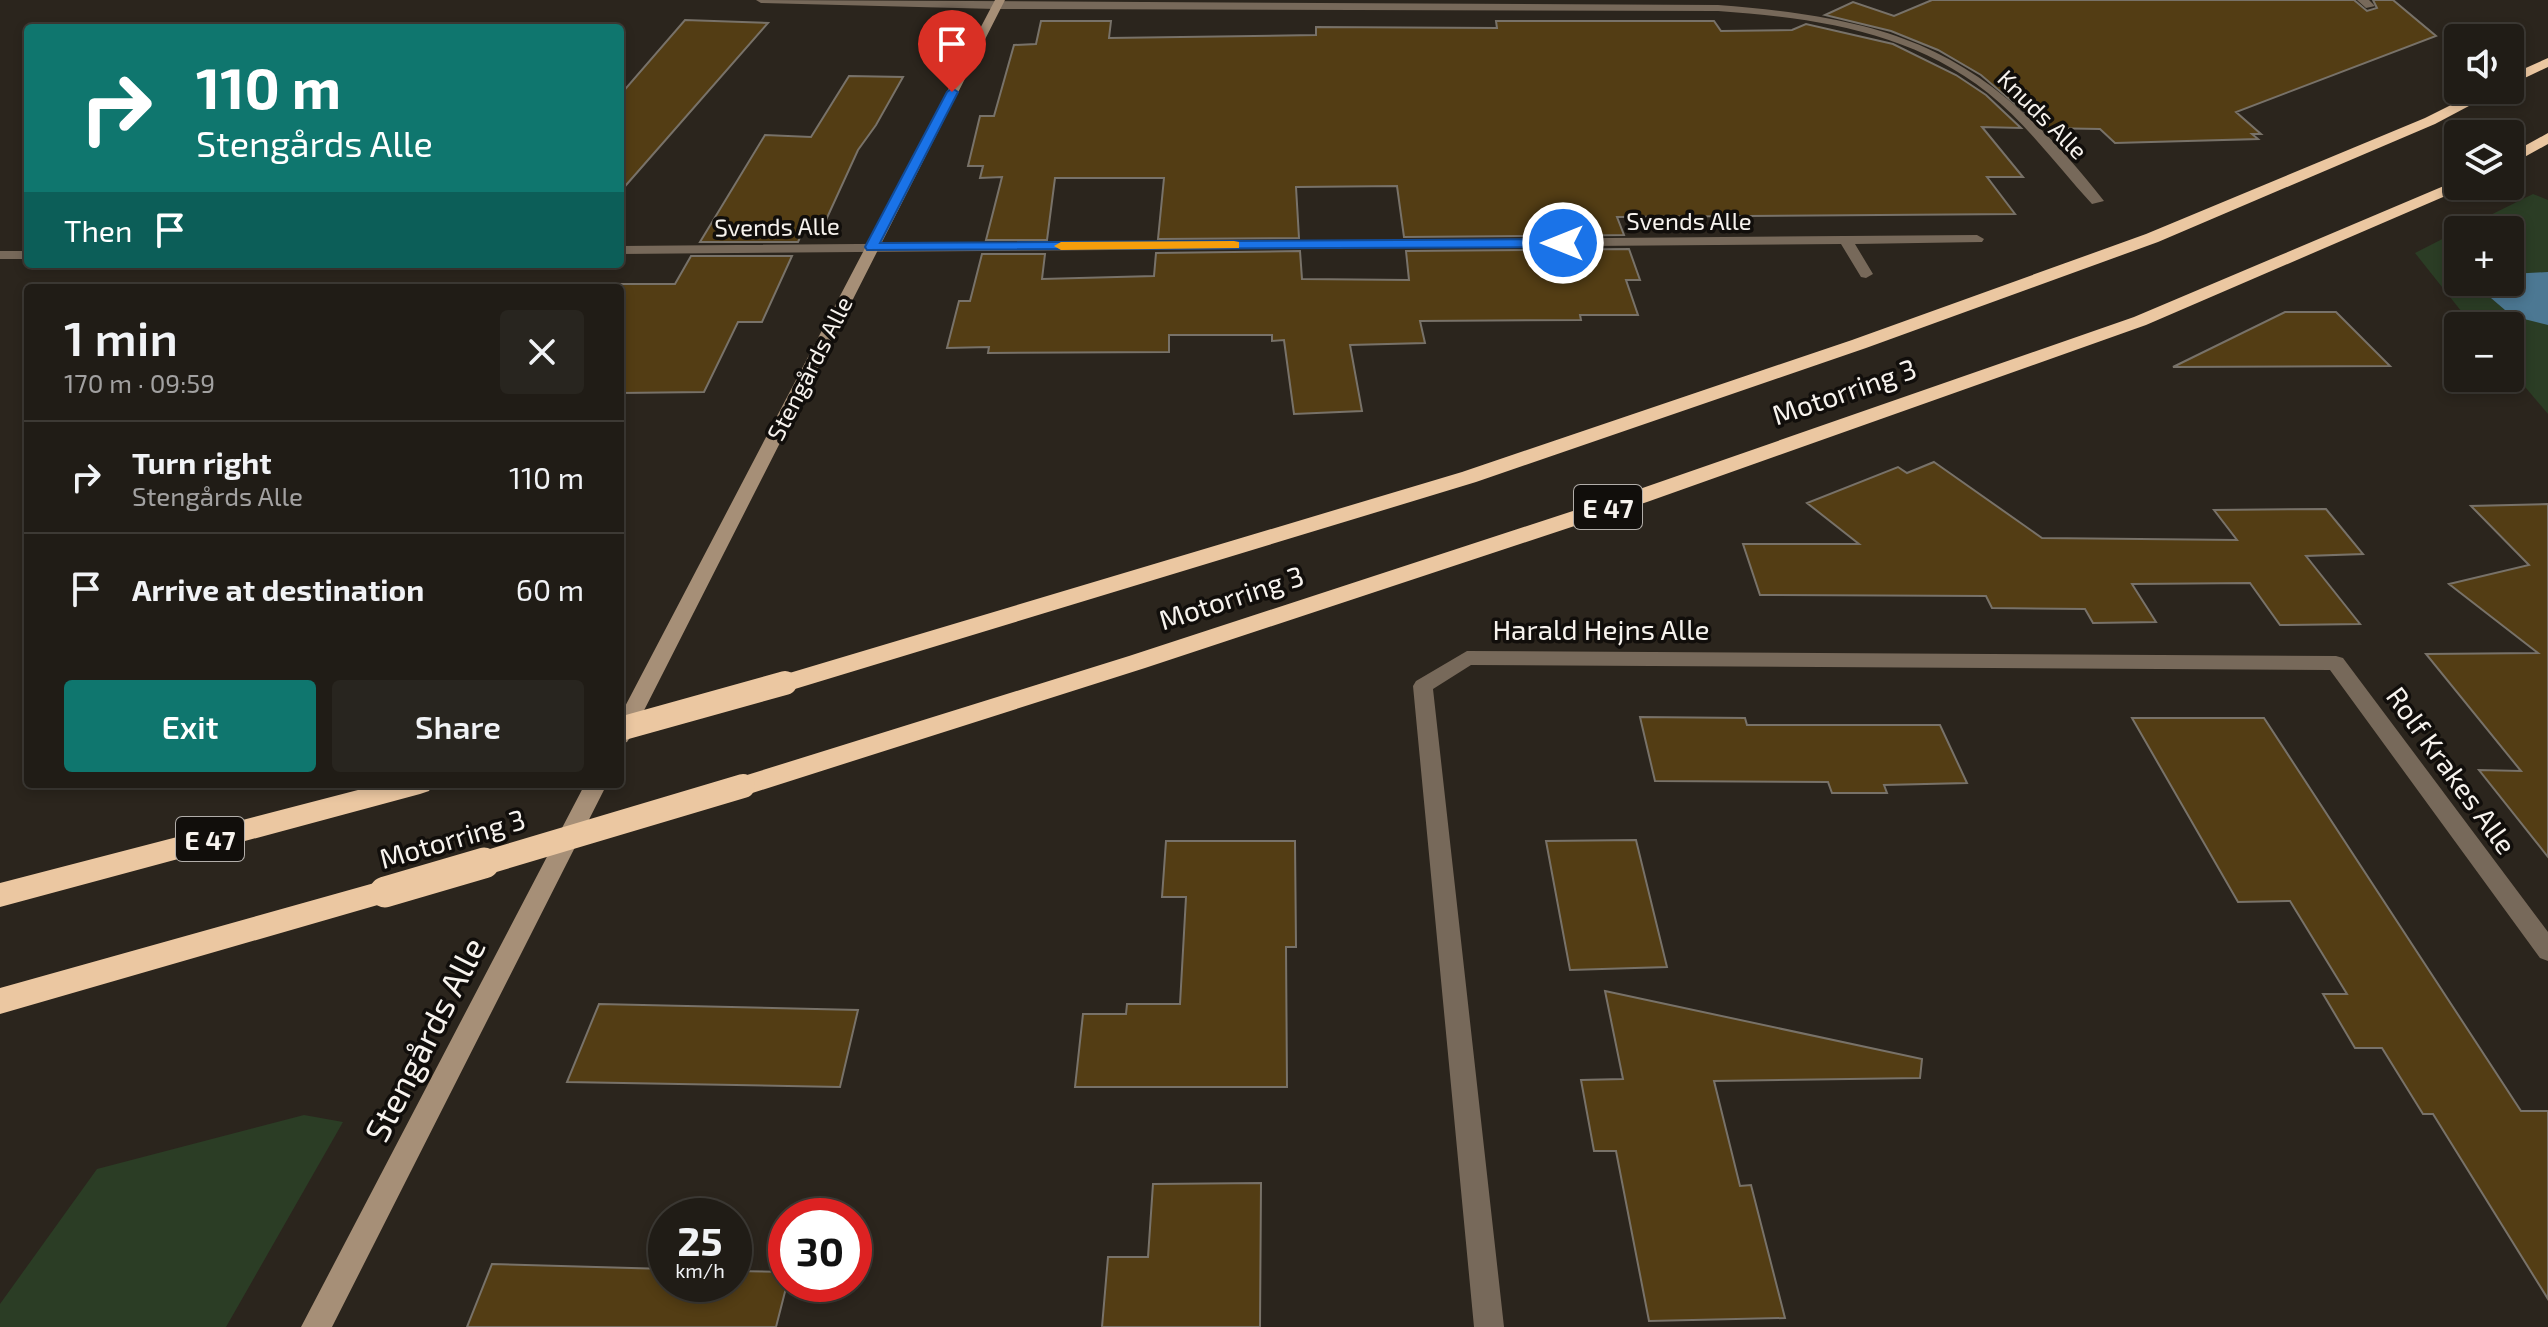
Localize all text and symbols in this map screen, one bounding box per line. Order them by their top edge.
pin [918,10,986,92]
icon: arrive [930,22,974,66]
map controls [2444,24,2524,392]
button: sound [2444,24,2524,104]
text: 110 m [196,53,341,120]
icon: right [64,56,168,160]
street label: Knuds Alle [1992,63,2094,165]
button: layers [2444,120,2524,200]
text: Stengårds Alle [196,121,433,164]
position arrow [1521,201,1605,285]
street label: Svends Alle [1626,206,1752,235]
icon: arrive [148,208,192,252]
street label: Svends Alle [714,210,840,242]
text: Then [64,212,132,248]
button: + [2444,216,2524,296]
street label: Stengårds Alle [760,291,858,445]
text: 1 min [64,308,178,366]
button: close [500,310,584,394]
button: − [2444,312,2524,392]
street label: Motorring 3 [1767,350,1921,432]
text: 170 m · 09:59 [64,367,215,398]
text: Turn right [132,444,272,480]
icon: right [64,455,108,499]
text: 110 m [509,459,584,495]
text: Stengårds Alle [132,480,303,511]
road number: E 47 [1574,485,1642,529]
street label: Motorring 3 [1154,558,1308,636]
icon: arrive [64,567,108,611]
text: Arrive at destination [132,571,424,607]
text: 60 m [516,571,584,607]
street label: Harald Hejns Alle [1492,612,1710,646]
button: Exit [64,680,316,772]
button: Share [332,680,584,772]
street label: Rolf Krakes Alle [2380,680,2524,860]
street label: Motorring 3 [375,801,529,875]
road number: E 47 [176,817,244,861]
street label: Stengårds Alle [355,930,493,1148]
speed limit sign: 30 [768,1198,872,1302]
text: 25 [677,1216,723,1264]
text: km/h [675,1258,725,1282]

